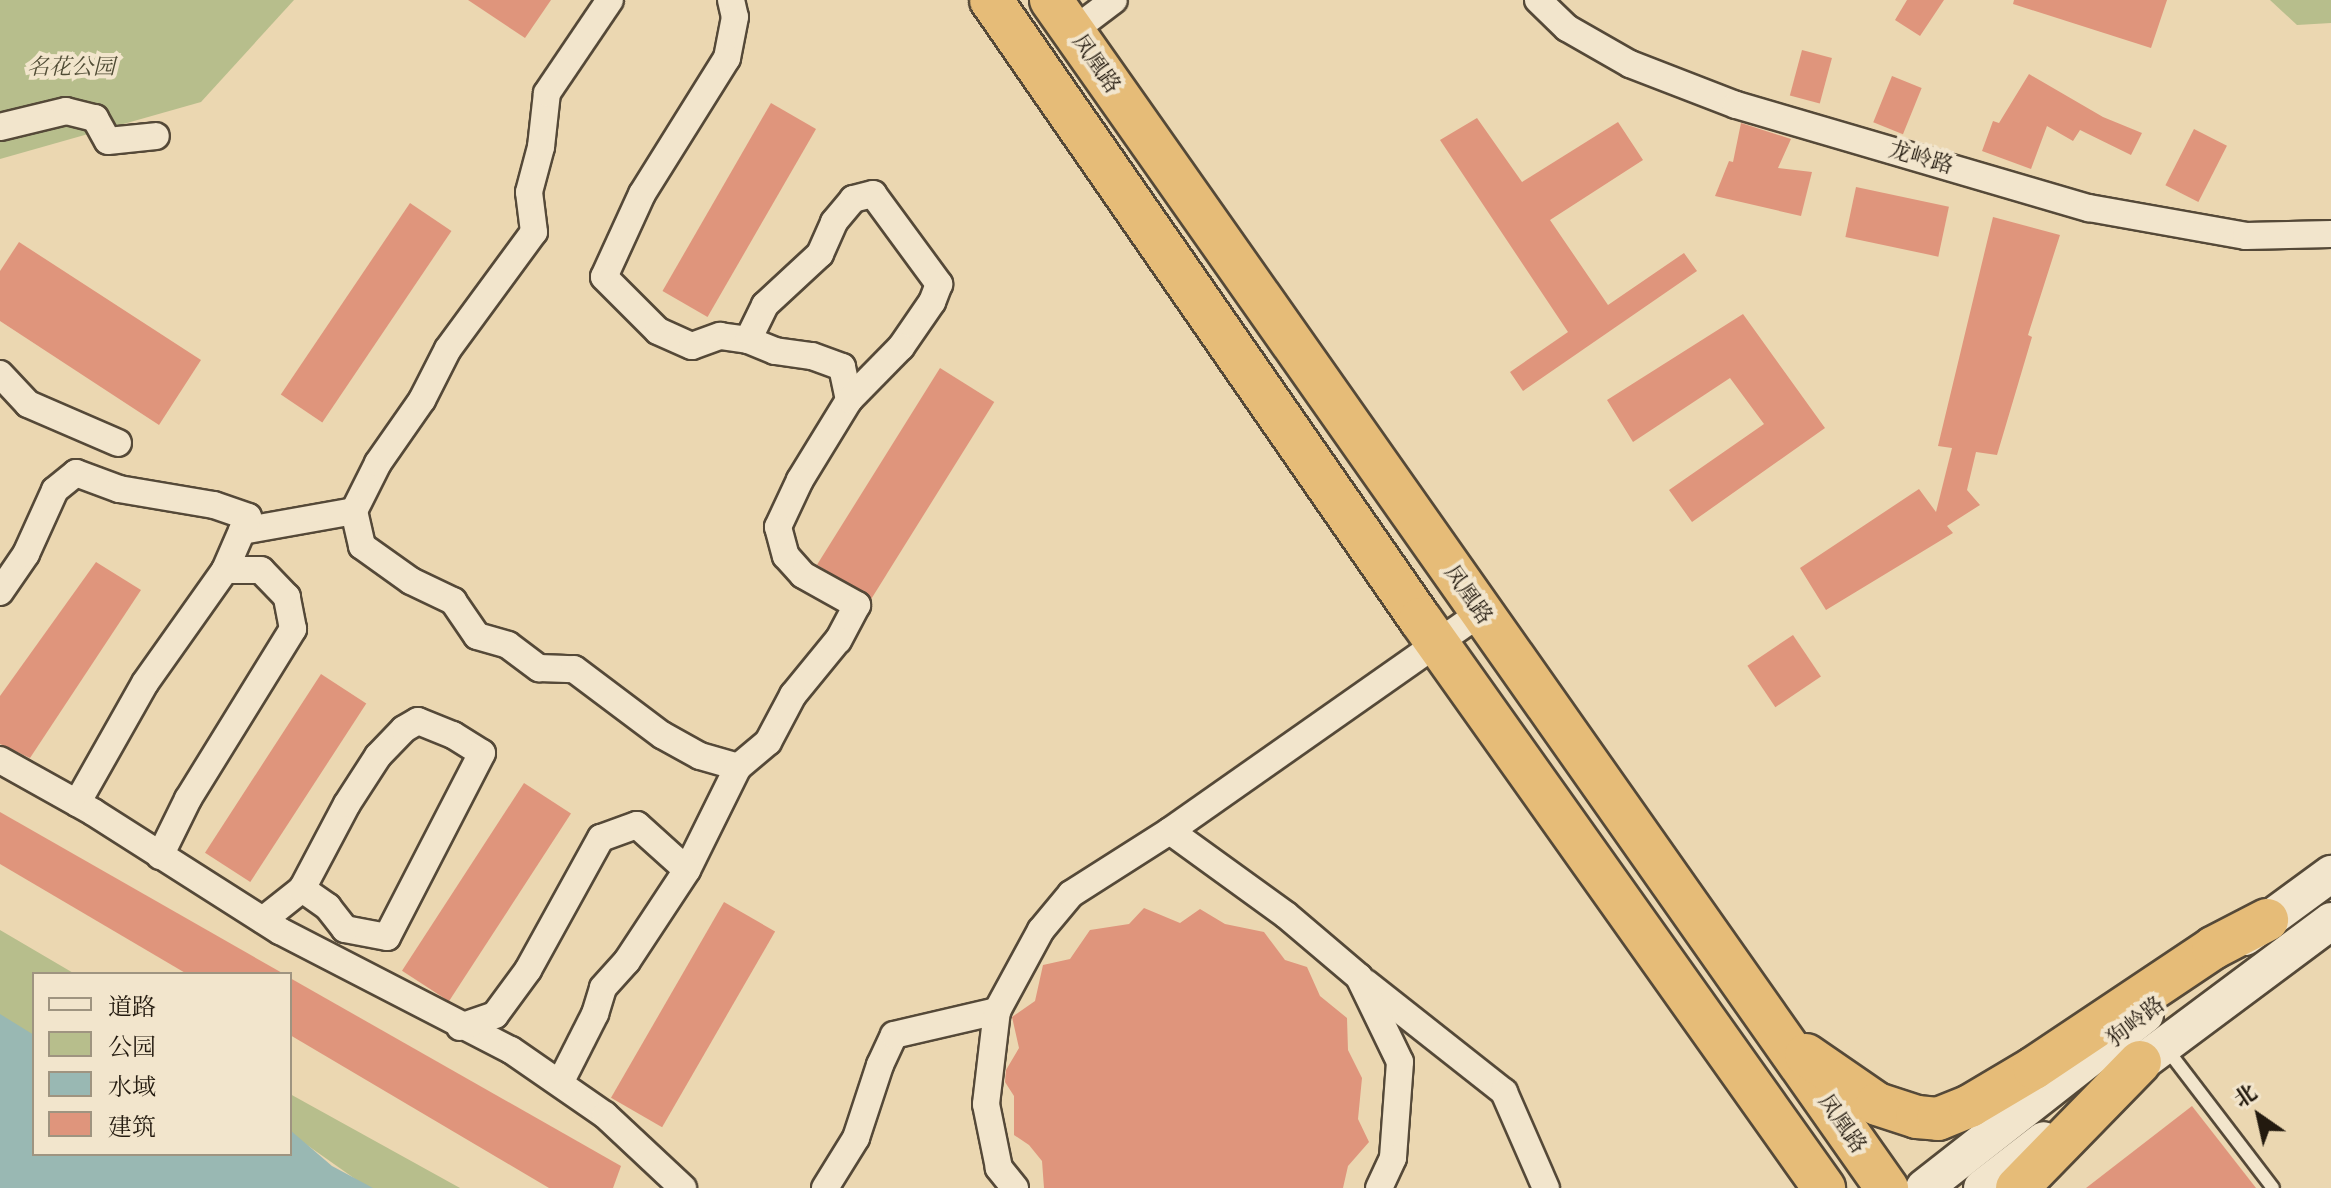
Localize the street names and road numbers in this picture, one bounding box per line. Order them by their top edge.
street label: 凤凰路 [1066,29,1126,99]
street label: 龙岭路 [1886,136,1956,180]
street label: 凤凰路 [1438,560,1498,630]
street label: 狗岭路 [2102,991,2170,1053]
street label: 凤凰路 [1812,1089,1872,1159]

